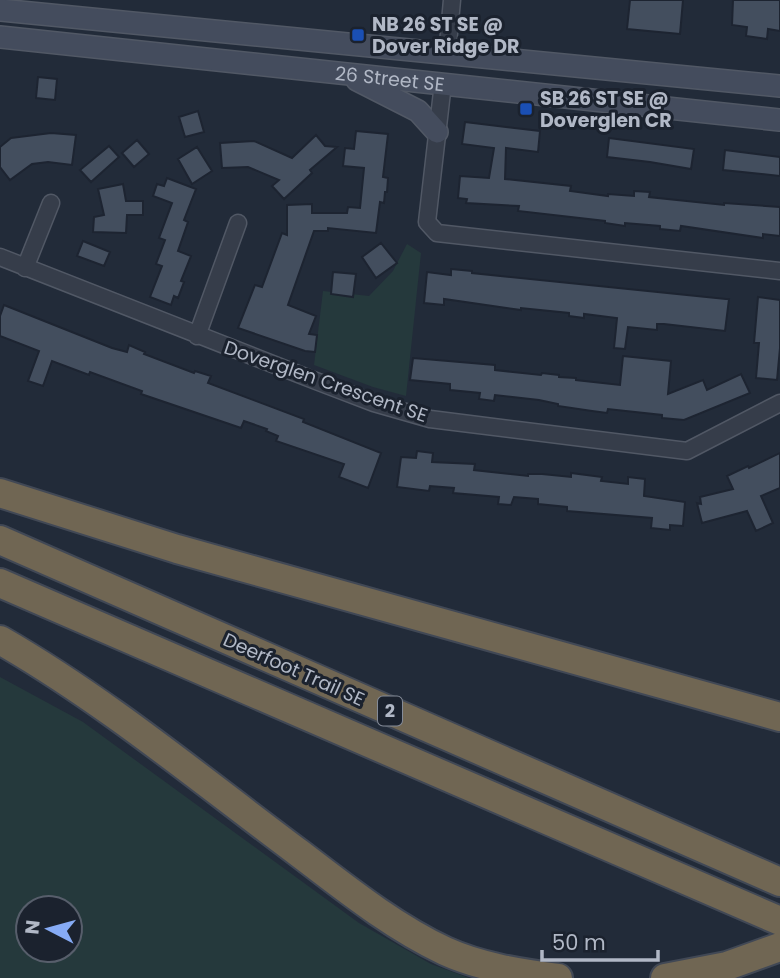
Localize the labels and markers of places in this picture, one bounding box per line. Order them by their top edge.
place label: NB 26 ST SE @ Dover Ridge DR [372,11,519,60]
marker: NB 26 ST SE @ Dover Ridge DR [350,27,366,43]
place label: SB 26 ST SE @ Doverglen CR [540,85,672,134]
marker: SB 26 ST SE @ Doverglen CR [518,101,534,117]

